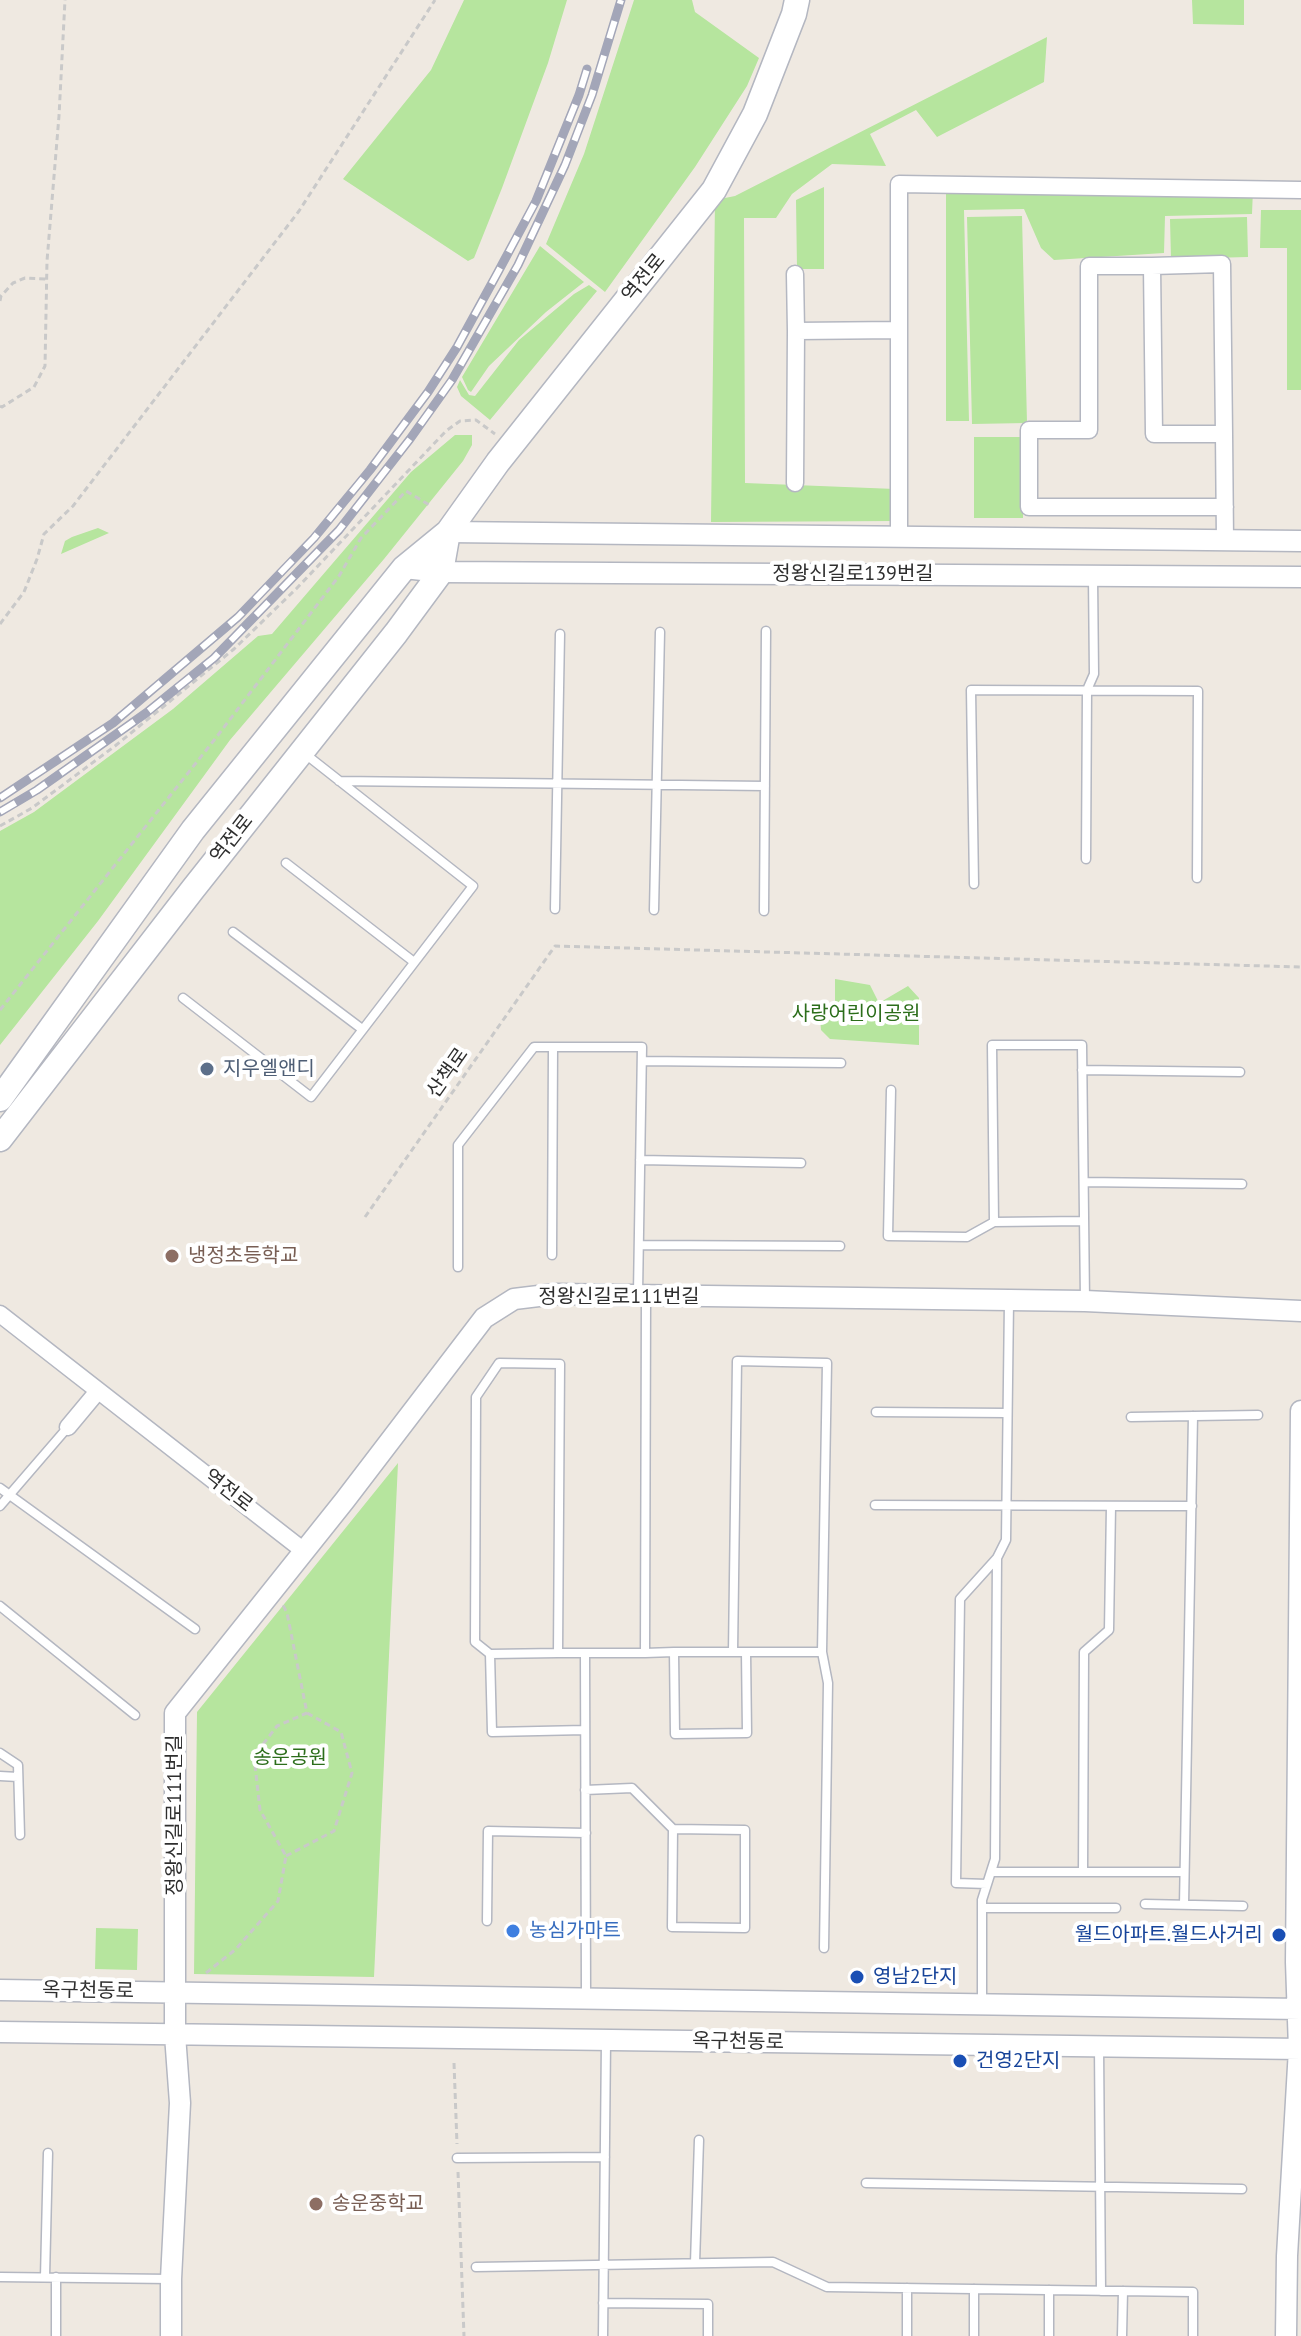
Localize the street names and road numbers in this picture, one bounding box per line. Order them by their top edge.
street label: 역전로 [617,249,671,307]
street label: 정왕신길로139번길 [772,562,934,586]
street label: 역전로 [206,810,258,868]
street label: 산책로 [422,1044,474,1102]
street label: 정왕신길로111번길 [538,1285,700,1309]
street label: 역전로 [199,1465,257,1517]
street label: 정왕신길로111번길 [163,1734,187,1896]
street label: 옥구천동로 [42,1978,134,2004]
street label: 옥구천동로 [692,2029,784,2055]

